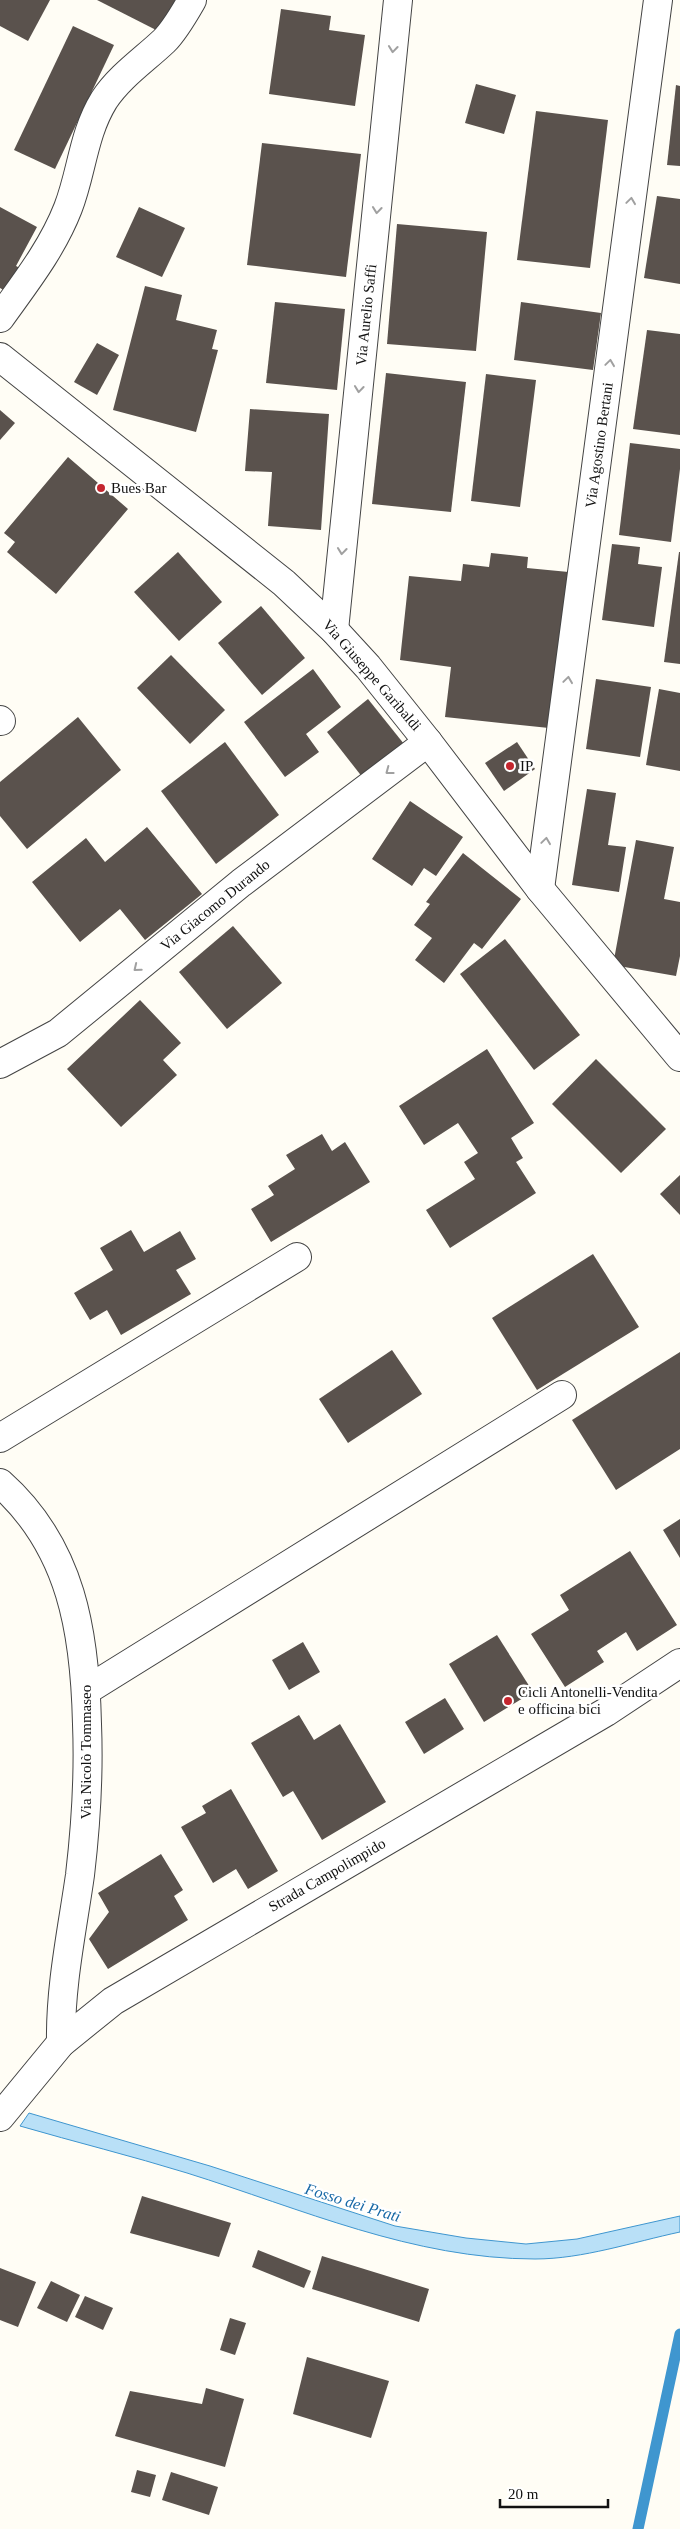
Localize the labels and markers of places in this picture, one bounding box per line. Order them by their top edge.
place label: Bues Bar [111,480,166,496]
marker: Bues Bar [95,482,107,494]
place label: IP [520,758,533,774]
marker: IP [504,760,516,772]
place label: Cicli Antonelli-Vendita e officina bici [518,1684,658,1717]
marker: Cicli Antonelli-Vendita e officina bici [502,1695,514,1707]

